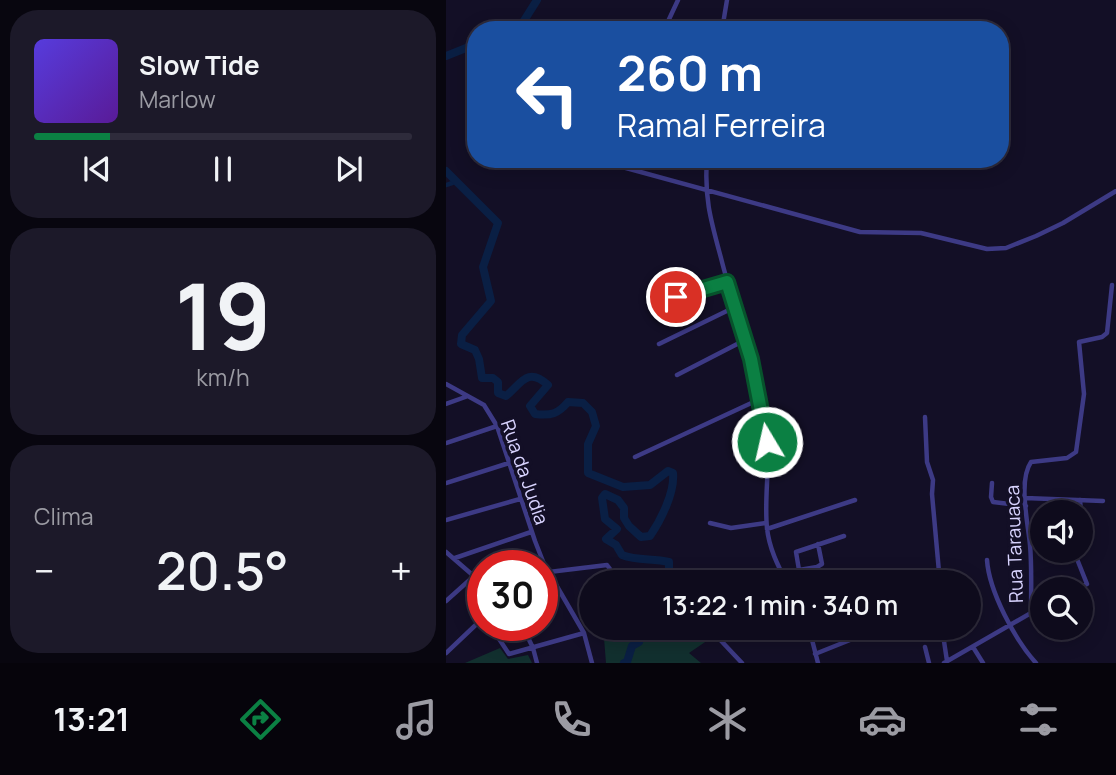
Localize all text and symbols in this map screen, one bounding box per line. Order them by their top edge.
text: 260 m [617,39,763,106]
text: Slow Tide [139,47,260,83]
icon: left [502,49,593,140]
text: Marlow [139,83,216,115]
text: Ramal Ferreira [617,103,826,147]
icon: previous [78,150,116,188]
icon: pause [204,150,242,188]
icon: next [330,150,368,188]
text: 19 [175,253,271,377]
pin [646,267,706,327]
icon: arrive [657,278,695,316]
text: km/h [196,361,250,393]
position arrow [730,405,804,479]
street label: Rua da Judia [495,416,555,528]
street label: Rua Tarauaca [999,485,1029,603]
text: Clima [34,500,93,532]
map controls [1030,500,1093,640]
button: sound [1030,500,1093,563]
text: 20.5° [156,535,289,606]
text: − [34,544,55,596]
text: + [390,544,412,596]
speed limit sign: 30 [467,550,558,641]
button: search [1030,577,1093,640]
text: 13:22 · 1 min · 340 m [662,587,898,623]
icon: directions [236,695,285,744]
icon: music [392,695,441,744]
icon: phone [547,695,596,744]
icon: climate [703,695,752,744]
icon: car [858,695,907,744]
icon: filters [1014,695,1063,744]
text: 13:21 [53,697,130,741]

